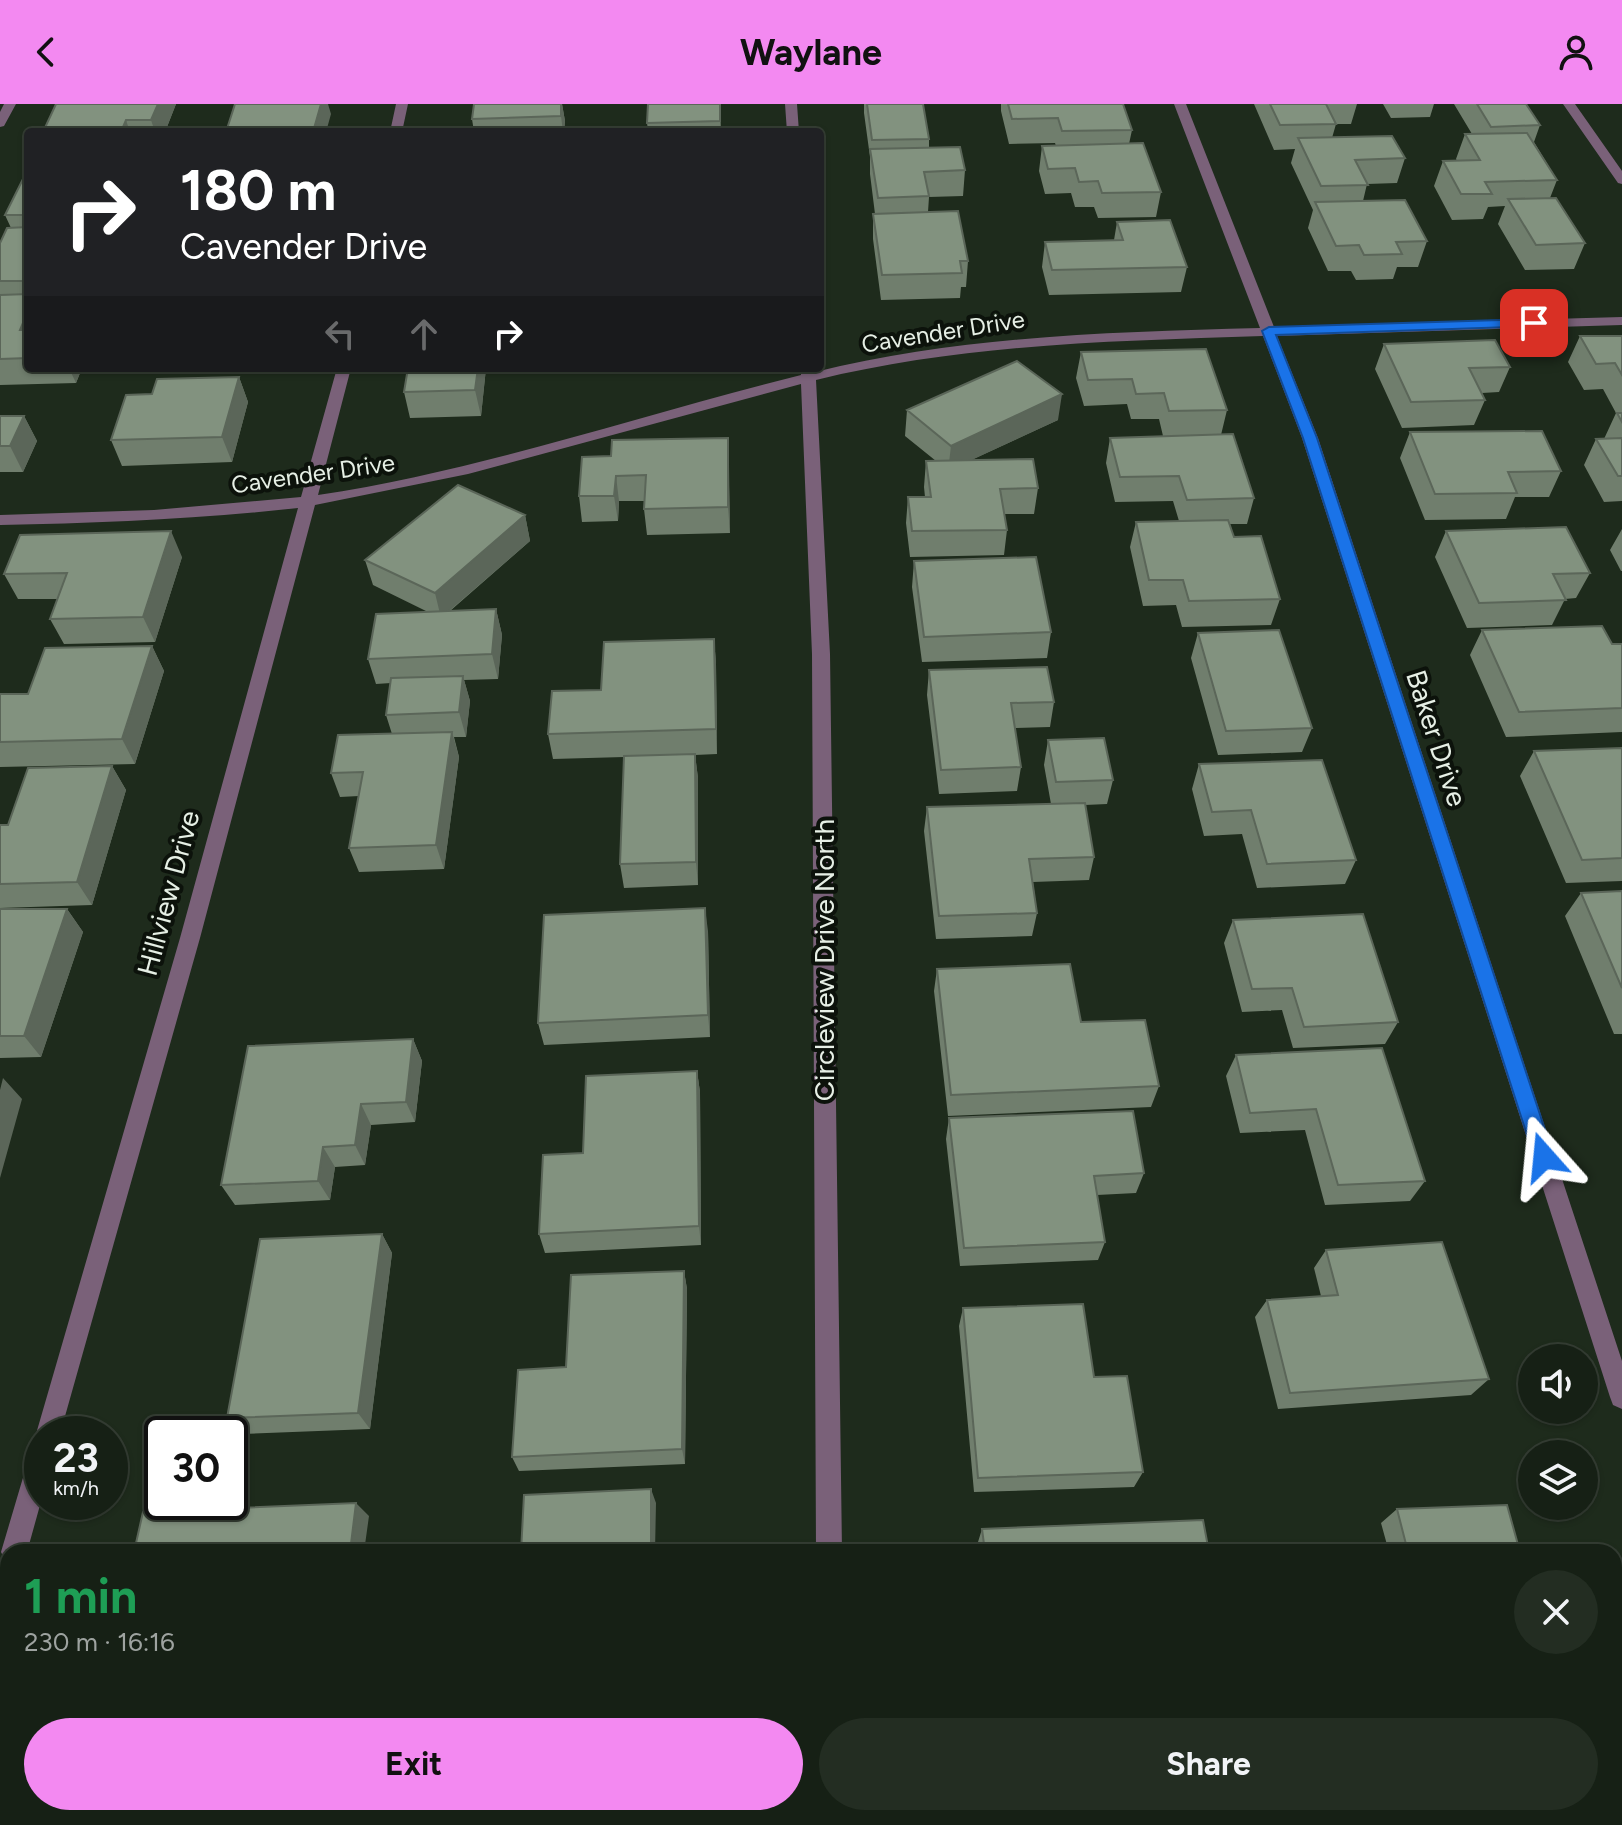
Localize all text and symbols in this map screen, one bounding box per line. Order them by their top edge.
icon: back [24,30,68,74]
icon: person [1554,30,1598,74]
text: Waylane [740,31,882,74]
text: 180 m [180,157,336,224]
icon: right [48,160,152,264]
text: Cavender Drive [180,225,427,268]
pin [1500,289,1568,357]
icon: arrive [1512,301,1556,345]
street label: Cavender Drive [859,304,1027,359]
icon: left [318,312,362,356]
icon: ahead [402,312,446,356]
icon: right [486,312,530,356]
street label: Cavender Drive [229,448,397,499]
street label: Baker Drive [1399,666,1475,810]
street label: Hillview Drive [130,807,206,979]
street label: Circleview Drive North [807,819,841,1101]
position arrow [1502,1115,1586,1199]
map controls [1518,1344,1598,1520]
button: sound [1518,1344,1598,1424]
speed limit sign: 30 [144,1416,248,1520]
text: 23 [53,1434,99,1482]
button: layers [1518,1440,1598,1520]
text: km/h [53,1476,99,1500]
text: 1 min [24,1567,137,1625]
button: close [1514,1570,1598,1654]
text: 230 m · 16:16 [24,1626,175,1658]
button: Exit [24,1718,803,1810]
button: Share [819,1718,1598,1810]

